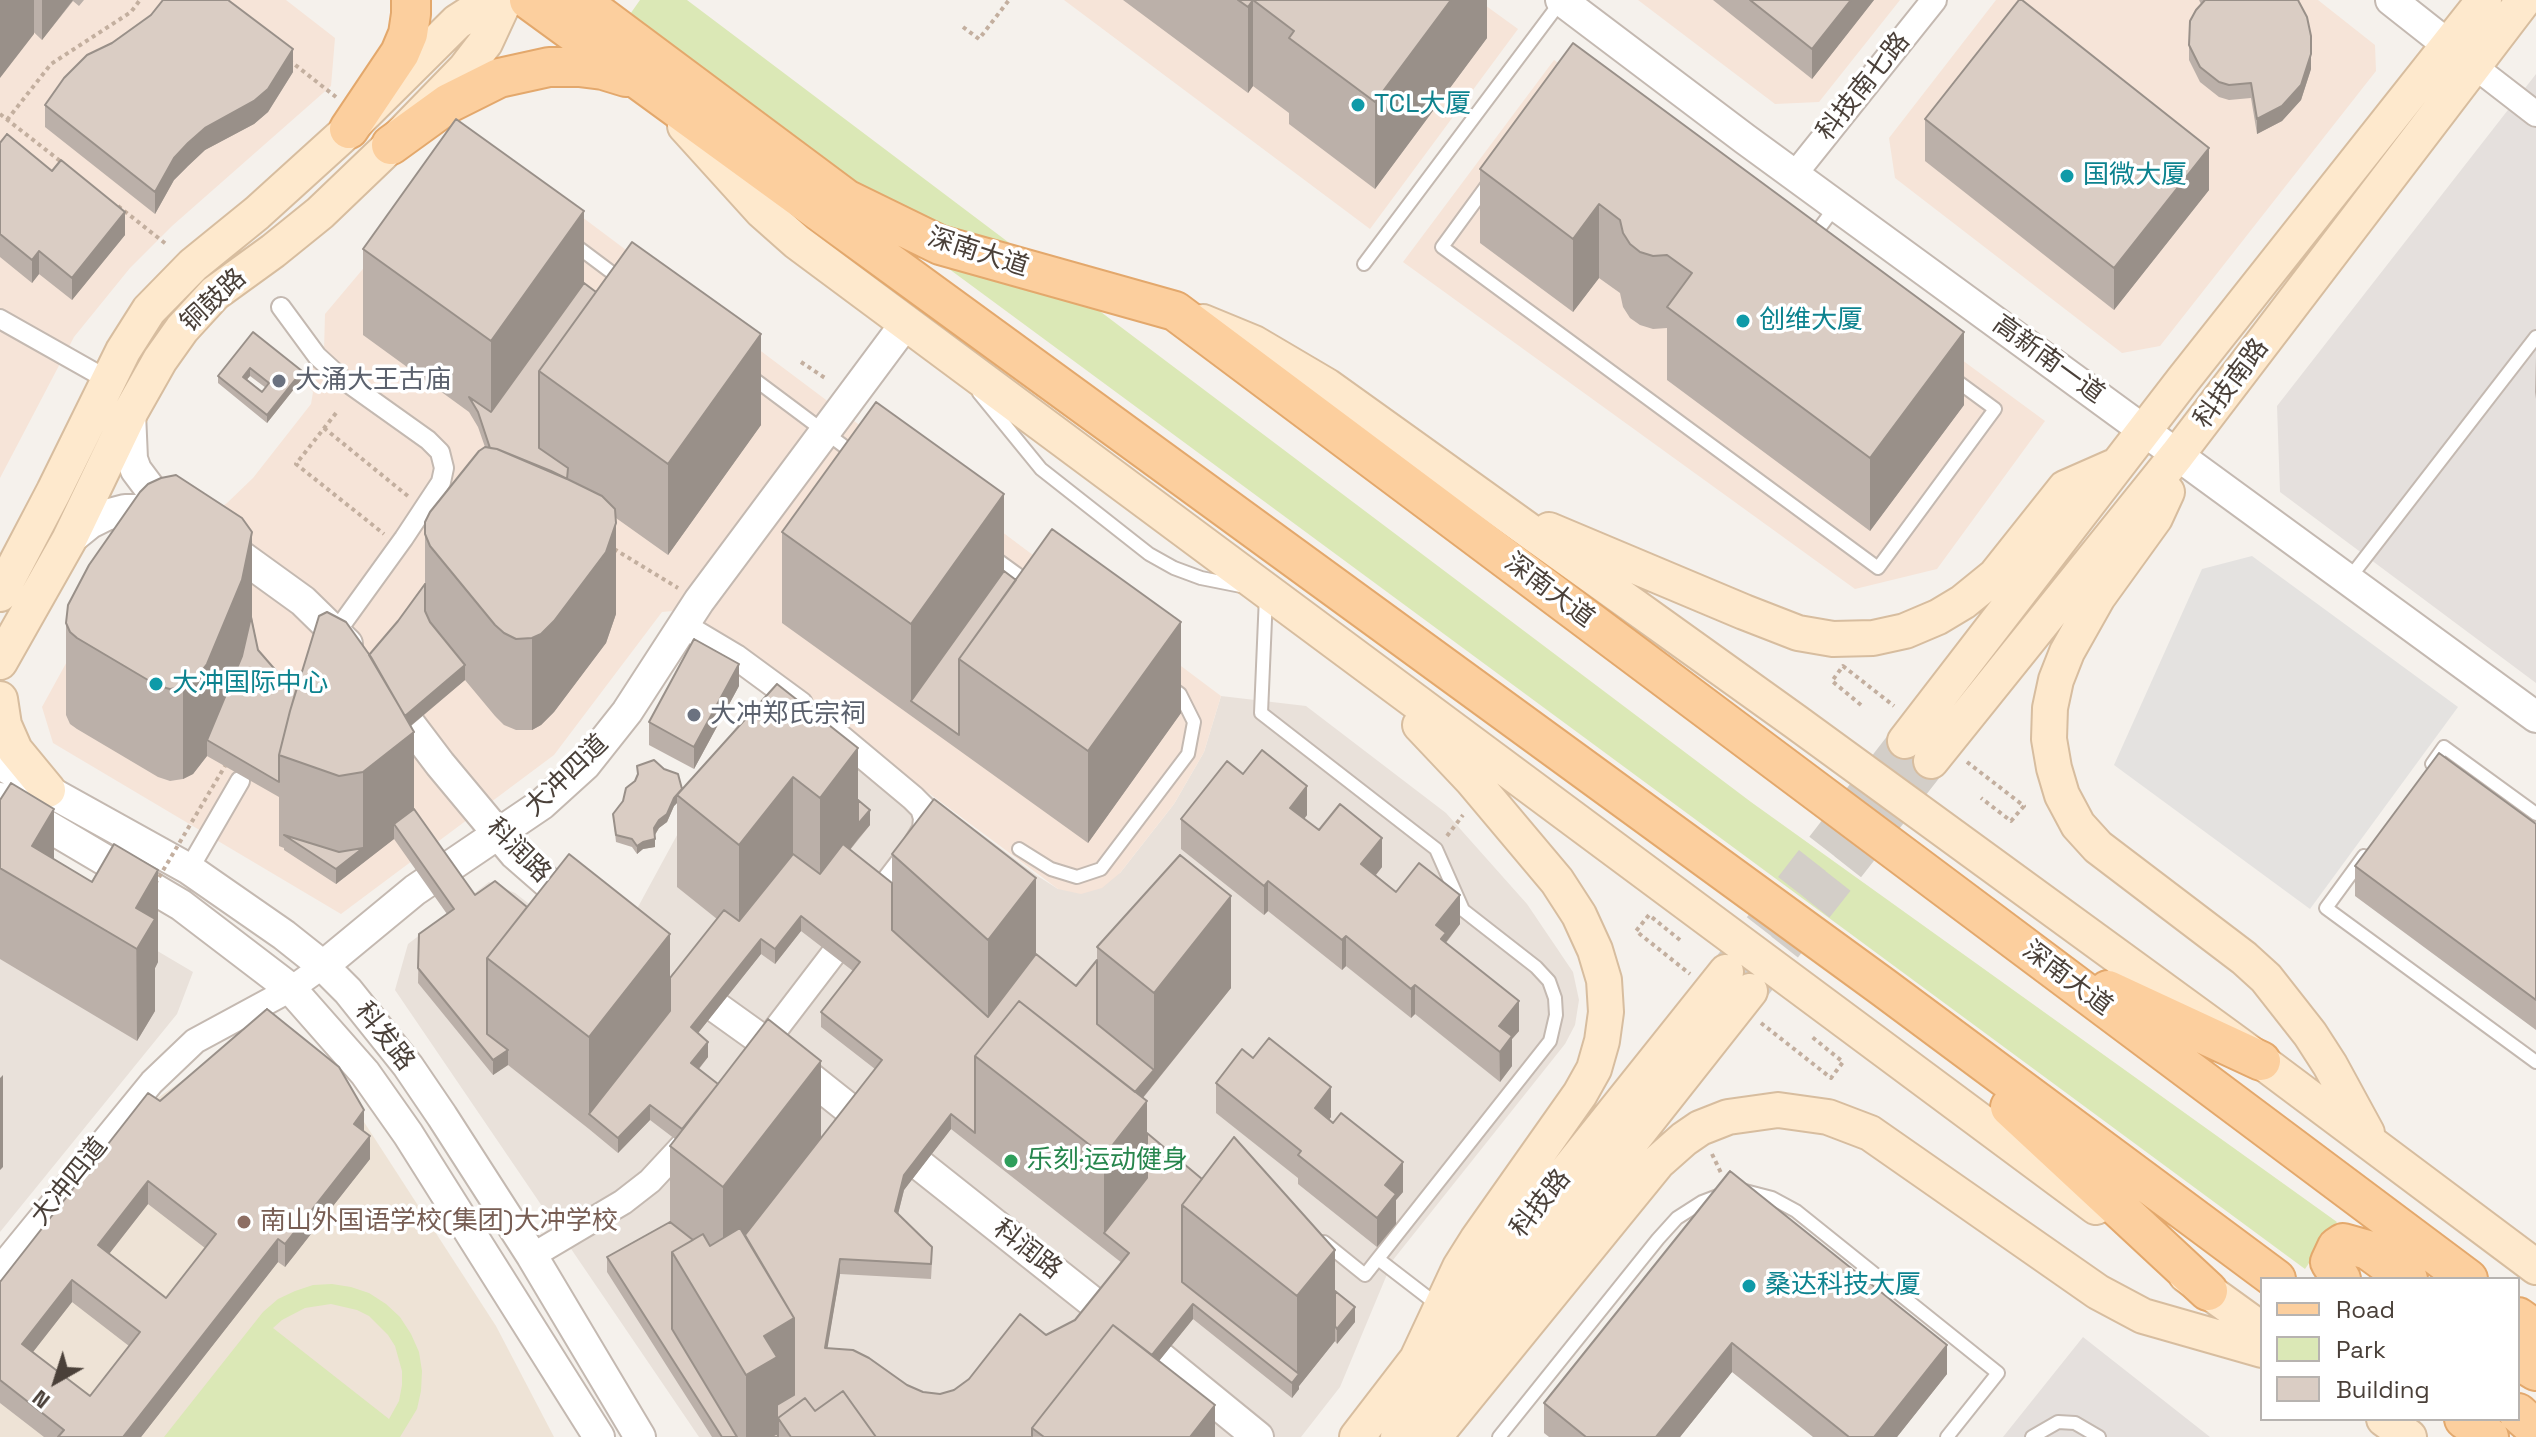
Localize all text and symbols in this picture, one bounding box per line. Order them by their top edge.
street label: 科技南七路 [1811,27,1917,147]
place label: TCL大厦 [1374,89,1471,121]
marker: TCL大厦 [1349,96,1367,114]
place label: 国微大厦 [2083,160,2187,192]
marker: 国微大厦 [2058,167,2076,185]
street label: 深南大道 [924,222,1032,284]
street label: 铜鼓路 [175,263,253,339]
place label: 创维大厦 [1759,305,1863,337]
street label: 高新南一道 [1986,309,2110,411]
marker: 创维大厦 [1734,312,1752,330]
street label: 科技南路 [2188,333,2276,435]
place label: 大涌大王古庙 [295,365,451,397]
marker: 大涌大王古庙 [270,372,288,390]
street label: 深南大道 [1498,547,1600,635]
place label: 大冲国际中心 [172,668,328,700]
marker: 大冲国际中心 [147,675,165,693]
place label: 大冲郑氏宗祠 [710,699,866,731]
marker: 大冲郑氏宗祠 [685,706,703,724]
street label: 大冲四道 [519,729,615,823]
street label: 科润路 [479,812,557,890]
street label: 深南大道 [2016,935,2118,1023]
street label: 科发路 [348,997,420,1077]
street label: 大冲四道 [25,1132,115,1232]
place label: 乐刻·运动健身 [1027,1145,1188,1177]
marker: 乐刻·运动健身 [1002,1152,1020,1170]
street label: 科技路 [1504,1164,1578,1244]
place label: 南山外国语学校(集团)大冲学校 [260,1206,618,1238]
marker: 南山外国语学校(集团)大冲学校 [235,1213,253,1231]
street label: 科润路 [987,1214,1067,1286]
place label: 桑达科技大厦 [1765,1270,1921,1302]
marker: 桑达科技大厦 [1740,1277,1758,1295]
legend [2260,1277,2520,1421]
text: Road [2336,1294,2395,1325]
text: Park [2336,1334,2386,1365]
north arrow [16,1341,96,1421]
text: Building [2336,1374,2430,1405]
text: N [26,1384,55,1415]

